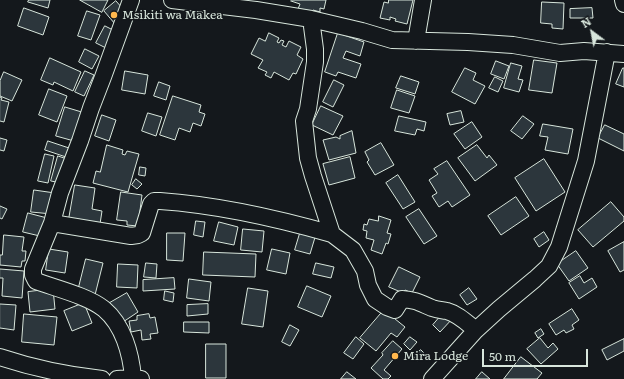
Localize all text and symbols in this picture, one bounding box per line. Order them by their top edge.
place label: Msikiti wa Makea [122,8,223,22]
marker: Msikiti wa Makea [109,10,119,20]
north arrow [572,12,612,52]
text: N [577,13,594,31]
scale bar [484,341,590,367]
text: 50 m [489,347,516,365]
place label: Mira Lodge [403,349,468,363]
marker: Mira Lodge [390,351,400,361]

